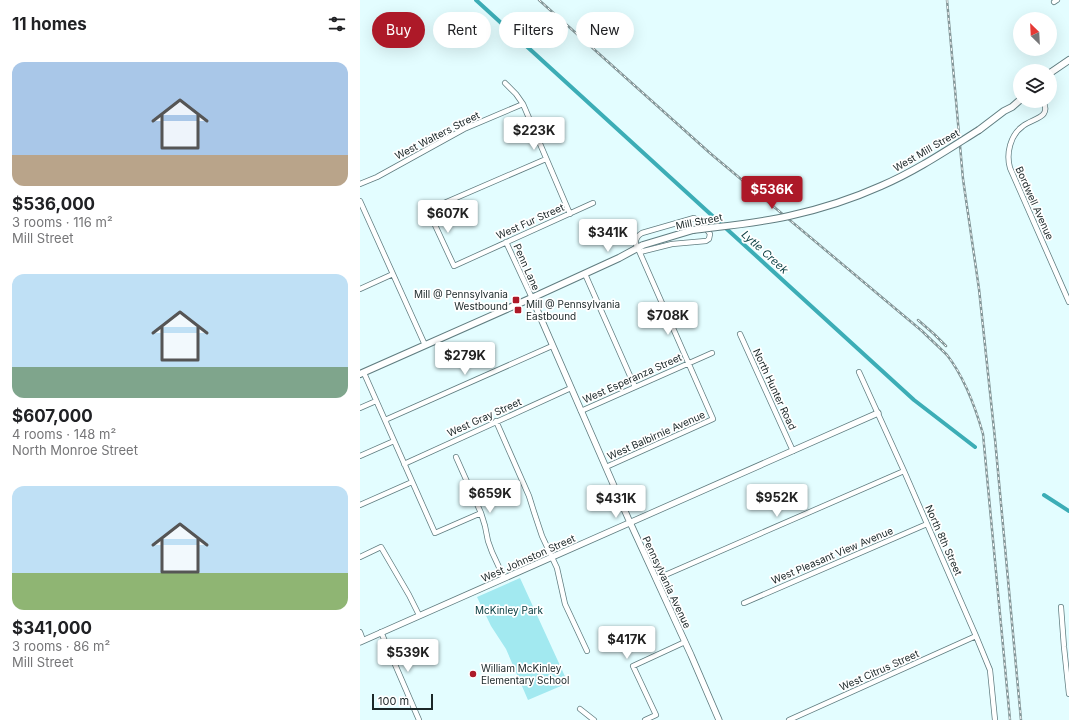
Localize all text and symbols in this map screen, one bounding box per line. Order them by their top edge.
chip: Buy [372,12,425,48]
chip: Rent [433,12,491,48]
chip: Filters [499,12,568,48]
chip: New [576,12,634,48]
north arrow [1013,12,1057,56]
map controls [1013,12,1057,108]
icon: filters [326,13,348,35]
text: 11 homes [12,14,87,34]
button: layers [1013,64,1057,108]
icon: home [144,88,216,160]
street label: West Walters Street [393,108,482,161]
pin: $223K [506,117,562,151]
text: $223K [513,122,555,138]
street label: West Mill Street [891,126,962,174]
street label: Bordwell Avenue [1013,165,1057,242]
pin: $536K [744,176,800,210]
text: $536K [750,181,794,197]
text: $536,000 [12,194,95,214]
pin: $607K [420,200,476,234]
street label: West Fur Street [494,200,566,241]
text: $607K [427,205,469,221]
street label: Mill Street [675,210,724,231]
text: 3 rooms · 116 m² [12,214,113,230]
pin: $341K [580,219,636,253]
text: $341K [588,224,628,240]
water label: Lytle Creek [739,227,792,277]
text: Mill Street [12,230,74,246]
street label: Penn Lane [511,242,543,292]
place label: Mill @ Pennsylvania Westbound [414,288,508,312]
marker: Mill @ Pennsylvania Westbound [511,295,521,305]
place label: Mill @ Pennsylvania Eastbound [526,298,620,322]
icon: home [144,300,216,372]
pin: $708K [640,302,696,336]
marker: Mill @ Pennsylvania Eastbound [513,305,523,315]
text: $708K [647,307,689,323]
pin: $279K [437,342,493,376]
street label: North Hunter Road [751,346,799,432]
text: $279K [444,347,486,363]
street label: West Esperanza Street [581,350,684,405]
street label: West Gray Street [445,395,524,439]
text: $607,000 [12,406,93,426]
street label: West Balbirnie Avenue [605,408,707,462]
text: 4 rooms · 148 m² [12,426,116,442]
text: North Monroe Street [12,442,138,458]
pin: $659K [462,480,518,514]
pin: $952K [749,484,805,518]
text: $659K [468,485,512,501]
pin: $431K [588,485,644,519]
text: $952K [756,489,798,505]
text: $431K [596,490,636,506]
street label: North 8th Street [923,503,965,578]
icon: home [144,512,216,584]
street label: West Pleasant View Avenue [769,524,895,586]
street label: West Johnston Street [479,532,577,584]
street label: Pennsylvania Avenue [640,534,694,630]
park label: McKinley Park [475,604,543,616]
text: $341,000 [12,618,92,638]
pin: $417K [599,626,655,660]
text: $417K [607,631,647,647]
text: 3 rooms · 86 m² [12,638,110,654]
pin: $539K [380,639,436,673]
text: $539K [386,644,430,660]
street label: West Citrus Street [837,647,921,693]
text: Mill Street [12,654,74,670]
place label: William McKinley Elementary School [481,662,570,686]
marker: William McKinley Elementary School [468,669,478,679]
scale bar [372,692,433,711]
text: 100 m [378,694,409,708]

